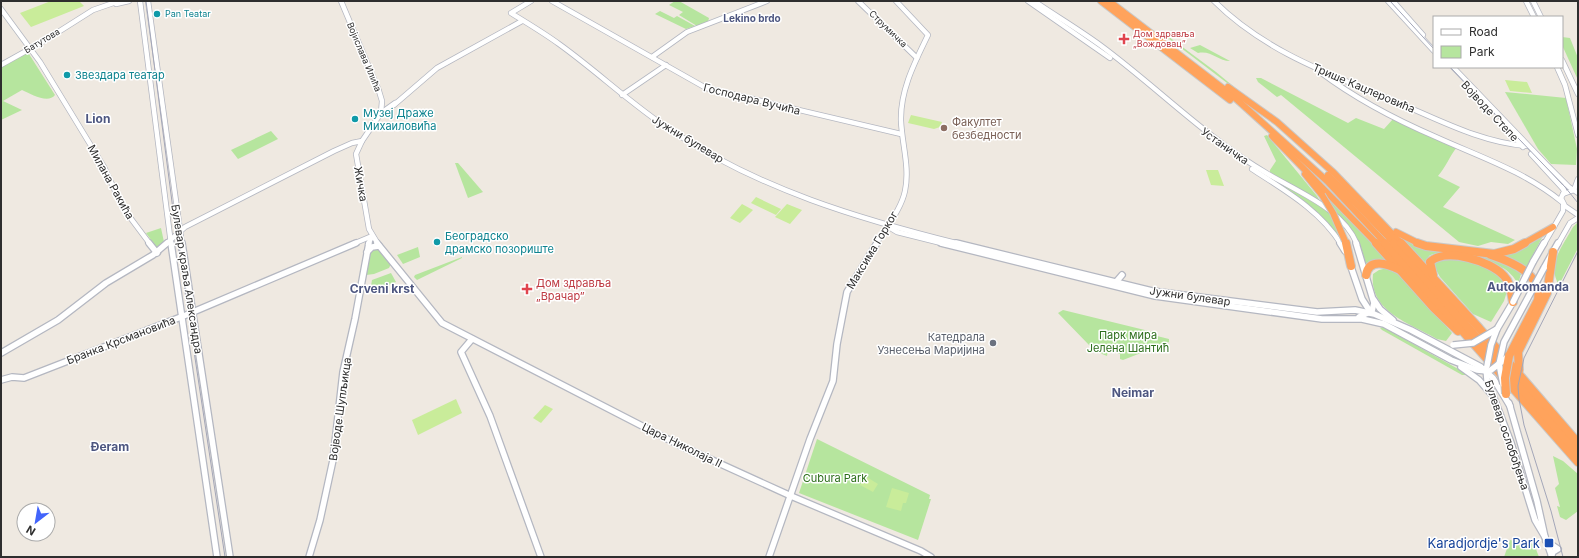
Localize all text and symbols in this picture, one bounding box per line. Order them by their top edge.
place label: Pan Teatar [165,8,211,19]
street label: Струмичка [867,8,910,50]
marker: Pan Teatar [152,9,162,19]
district label: Lekino brdo [723,12,781,24]
legend [1433,16,1563,68]
street label: Војислава Илића [345,20,384,93]
text: Road [1469,24,1498,39]
street label: Батутова [22,26,62,56]
place label: Дом здравља „Вождовац” [1133,28,1194,49]
marker: Дом здравља „Вождовац” [1118,33,1130,45]
text: Park [1469,44,1495,59]
street label: Трише Кацлеровића [1311,60,1417,116]
place label: Звездара театар [75,68,165,82]
marker: Звездара театар [62,70,72,80]
street label: Војводе Степе [1458,78,1522,144]
street label: Господара Вучића [702,80,802,118]
place label: Музеј Драже Михаиловића [363,106,436,133]
district label: Lion [86,111,110,126]
street label: Јужни булевар [649,112,727,166]
marker: Музеј Драже Михаиловића [350,114,360,124]
place label: Факултет безбедности [952,115,1021,142]
marker: Факултет безбедности [939,123,949,133]
street label: Устаничка [1198,124,1252,168]
street label: Милана Ракића [85,142,137,222]
street label: Жичка [351,165,371,203]
street label: Булевар краља Александра [168,203,206,355]
street label: Максима Горког [843,208,901,291]
place label: Београдско драмско позориште [445,229,554,256]
marker: Београдско драмско позориште [432,237,442,247]
place label: Дом здравља „Врачар” [536,276,611,303]
district label: Autokomanda [1487,279,1569,294]
district label: Crveni krst [350,281,415,296]
marker: Дом здравља „Врачар” [521,283,533,295]
street label: Јужни булевар [1149,283,1232,309]
street label: Бранка Крсмановића [65,313,177,367]
park label: Парк мира Јелена Шантић [1087,328,1169,355]
place label: Катедрала Узнесења Маријина [878,330,985,357]
marker: Катедрала Узнесења Маријина [988,338,998,348]
street label: Војводе Шупљикца [326,356,354,462]
street label: Булевар ослобођења [1482,378,1532,492]
district label: Neimar [1112,385,1154,400]
street label: Цара Николаја II [640,420,724,470]
district label: Đeram [91,439,129,454]
park label: Cubura Park [803,471,867,485]
north arrow [16,502,56,542]
text: N [24,522,38,539]
place label: Karadjordje's Park [1427,535,1540,551]
marker: Karadjordje's Park [1543,537,1555,549]

